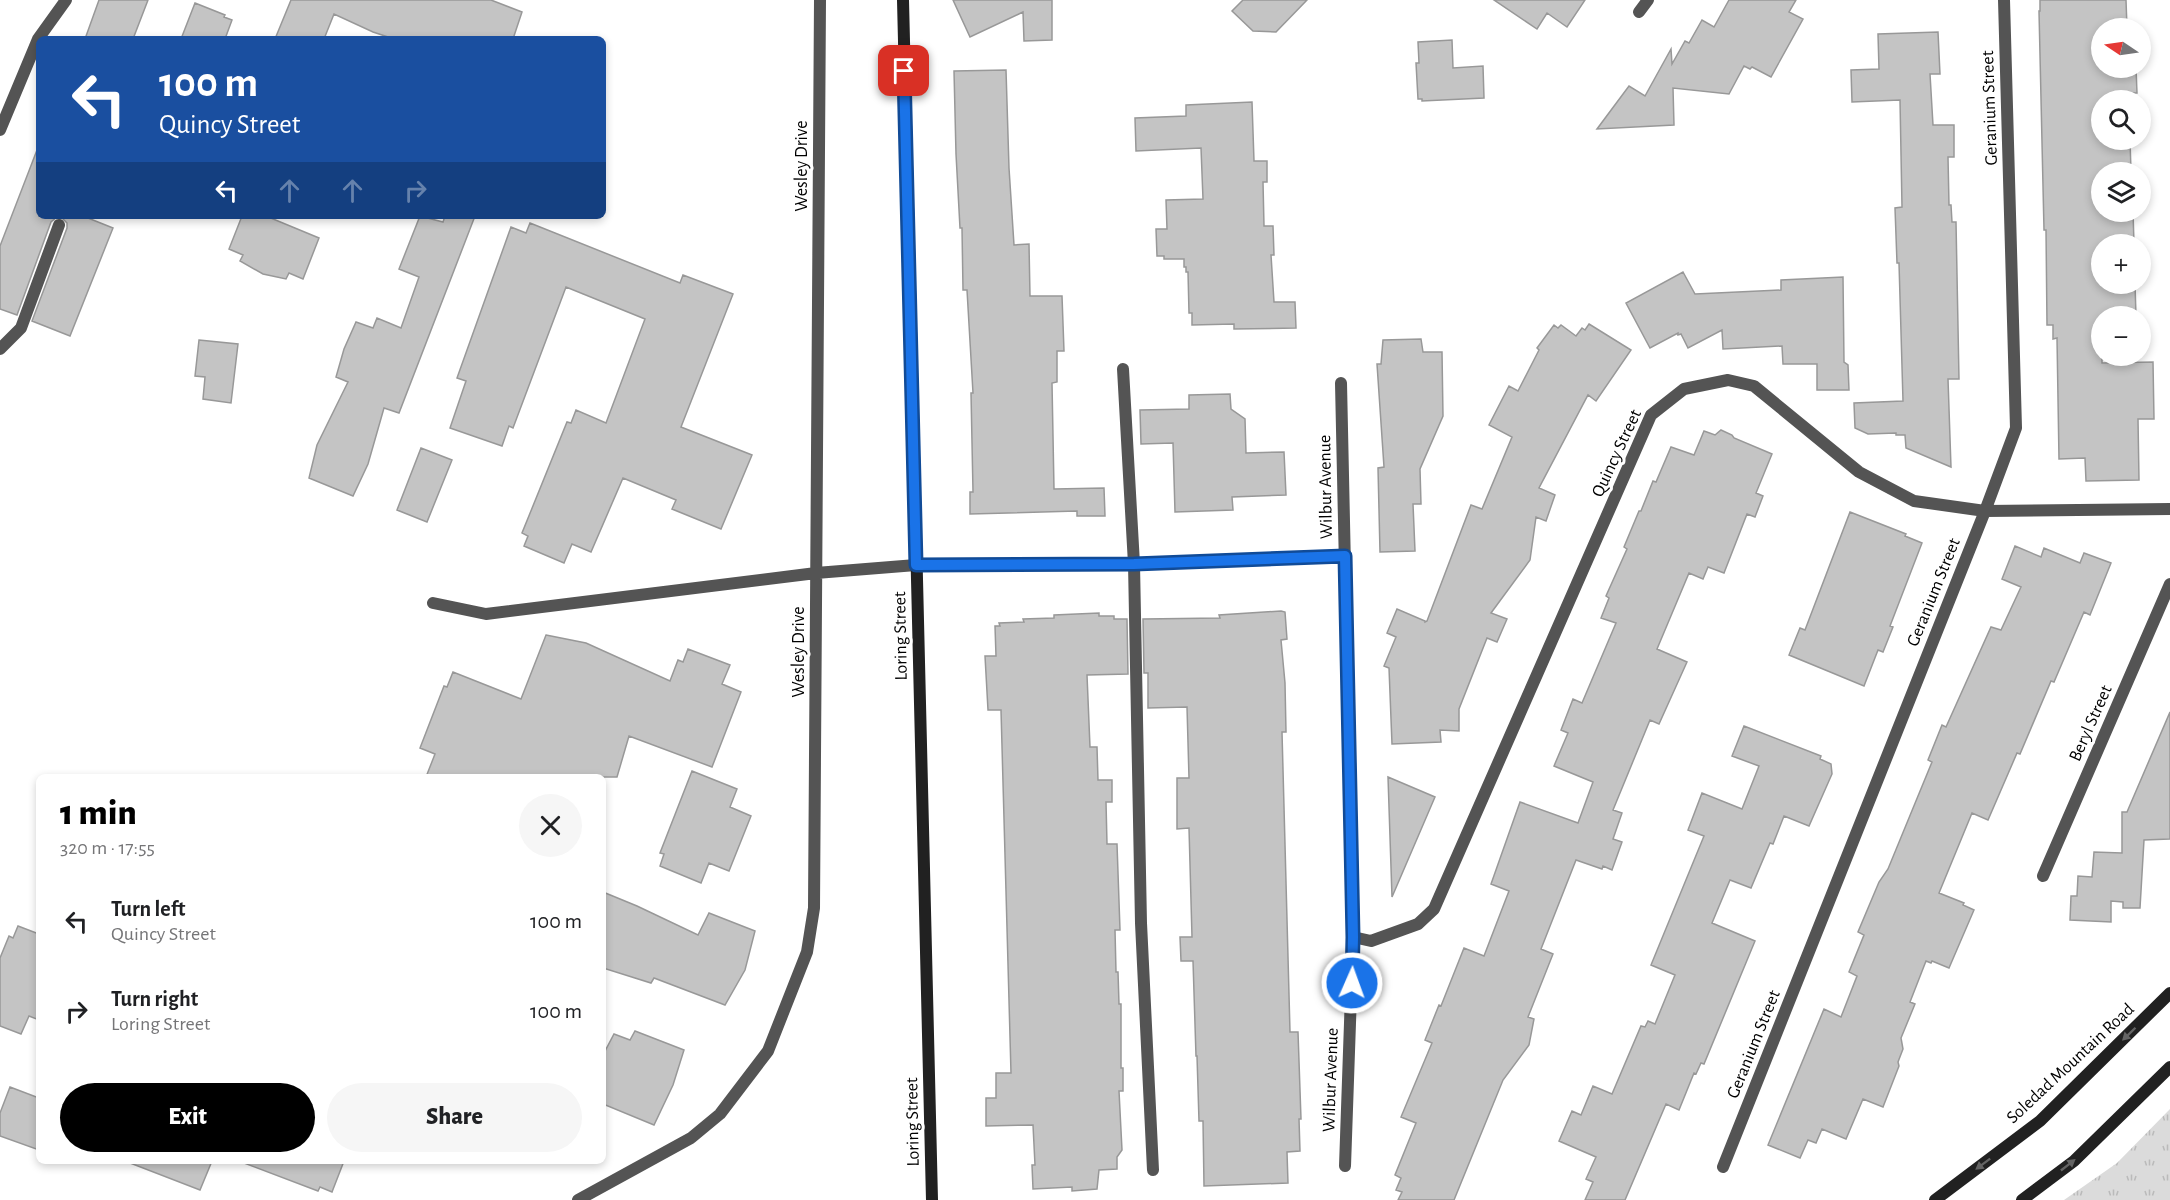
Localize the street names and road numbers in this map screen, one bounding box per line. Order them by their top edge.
street label: Geranium Street [1979,50,2001,166]
street label: Wesley Drive [793,120,811,212]
street label: Quincy Street [1589,407,1645,500]
street label: Wilbur Avenue [1316,435,1336,539]
street label: Geranium Street [1904,536,1964,649]
street label: Loring Street [891,591,911,681]
street label: Wesley Drive [790,606,808,698]
street label: Beryl Street [2066,682,2116,764]
street label: Geranium Street [1724,988,1784,1101]
street label: Soledad Mountain Road [2003,1000,2138,1127]
street label: Wilbur Avenue [1320,1028,1342,1133]
street label: Loring Street [903,1077,923,1167]

